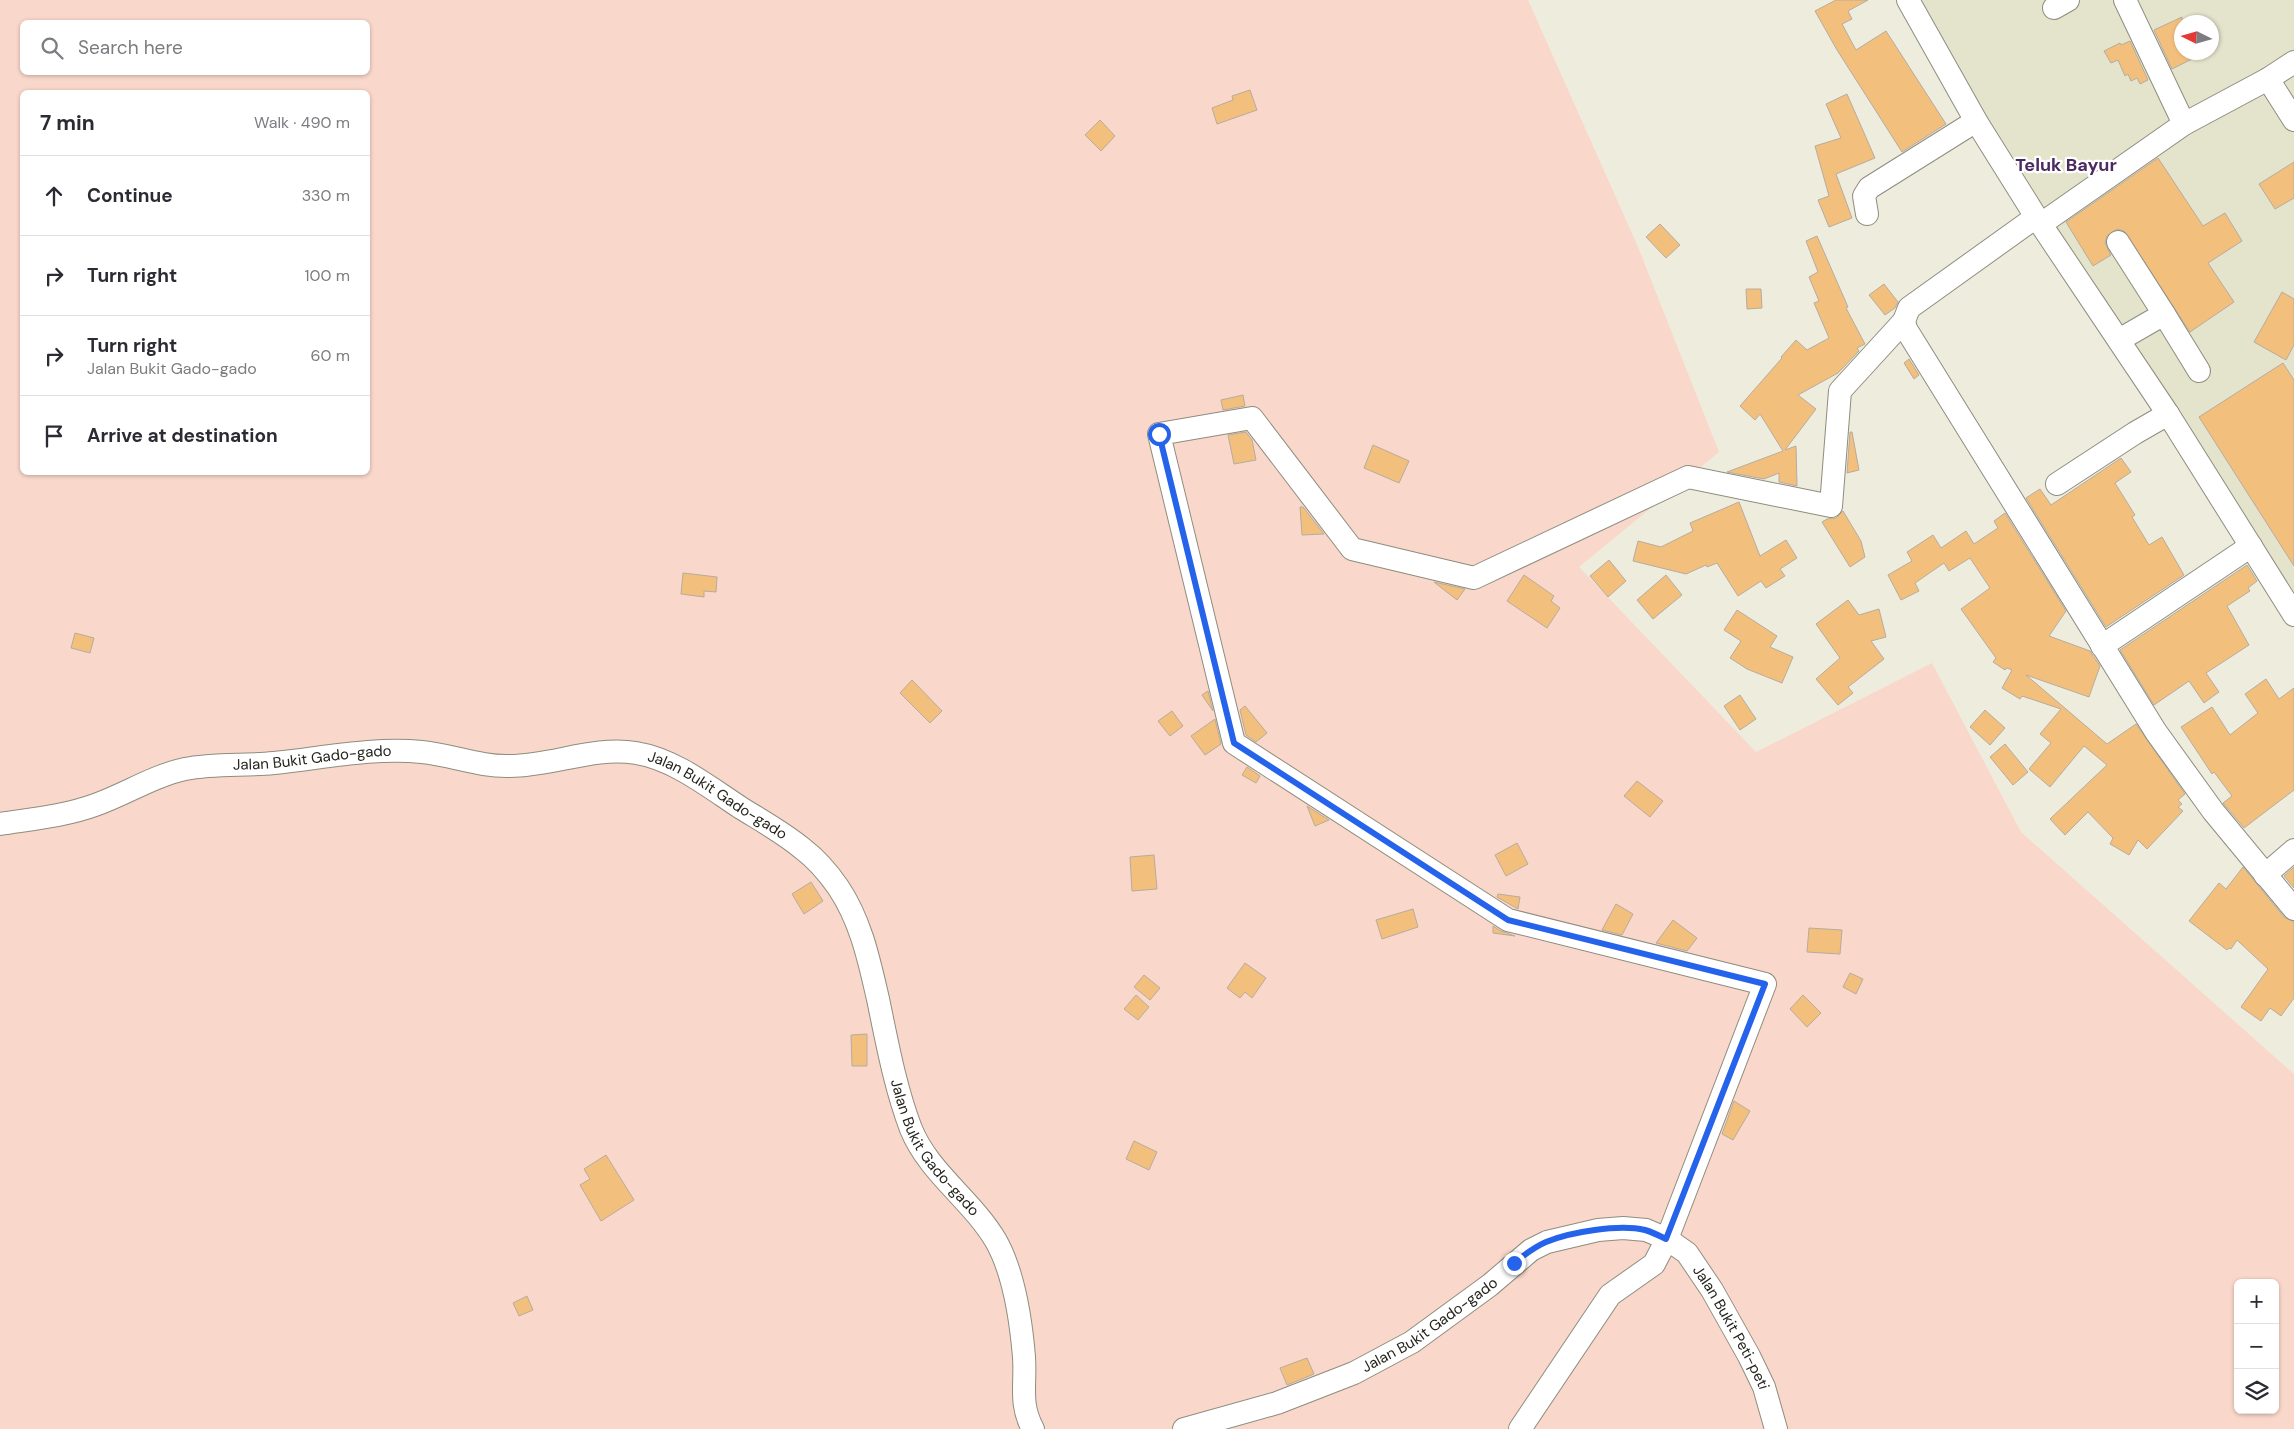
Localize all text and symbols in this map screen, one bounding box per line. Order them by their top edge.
north arrow [2174,15,2219,60]
search box [20,20,370,75]
icon: search [38,34,66,62]
text: Search here [78,35,183,60]
text: 7 min [40,109,95,137]
text: Walk · 490 m [254,112,350,133]
district label: Teluk Bayur [2015,153,2117,177]
icon: ahead [40,182,68,210]
text: Continue [87,183,173,208]
text: 330 m [302,185,350,206]
icon: right [40,262,68,290]
text: Turn right [87,263,177,288]
text: 100 m [305,265,350,286]
text: Turn right [87,333,177,358]
icon: right [40,342,68,370]
text: 60 m [310,345,350,366]
text: Jalan Bukit Gado-gado [87,358,257,379]
icon: arrive [40,422,68,450]
text: Arrive at destination [87,423,278,448]
route start [1148,423,1171,446]
street label: Jalan Bukit Gado-gado [233,741,392,775]
street label: Jalan Bukit Gado-gado [645,746,791,844]
street label: Jalan Bukit Gado-gado [886,1077,984,1220]
route end [1503,1252,1526,1275]
street label: Jalan Bukit Peti-peti [1688,1261,1774,1392]
street label: Jalan Bukit Gado-gado [1358,1273,1502,1377]
map controls [2234,1279,2279,1414]
button: + [2234,1279,2279,1324]
button: − [2234,1324,2279,1369]
button: layers [2234,1369,2279,1414]

